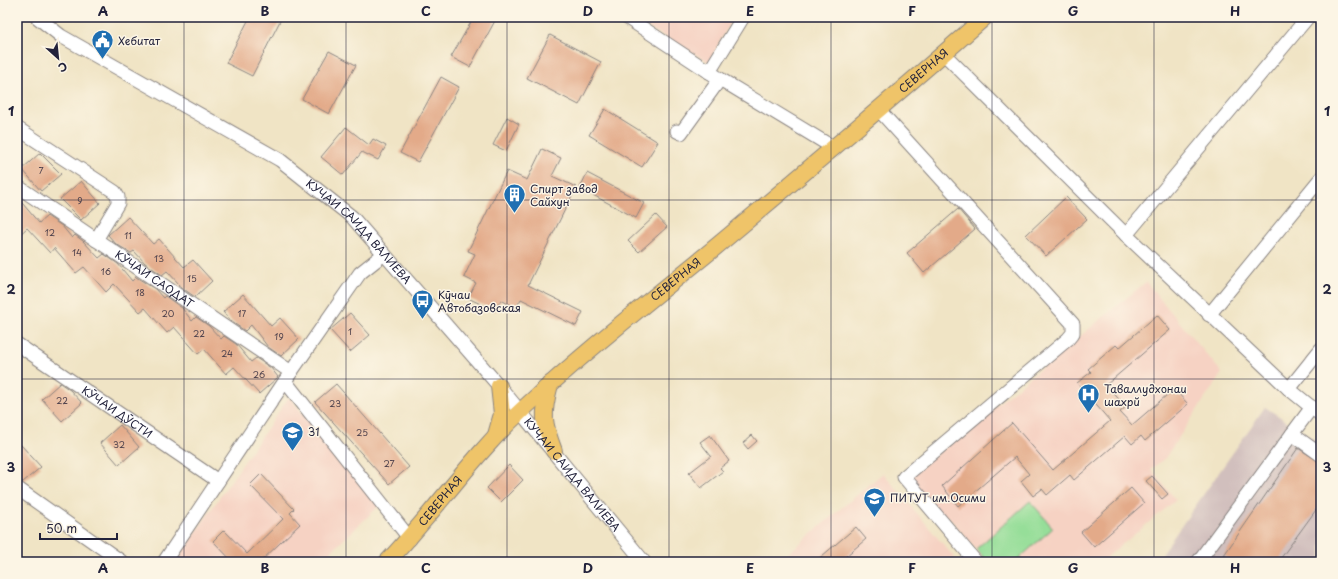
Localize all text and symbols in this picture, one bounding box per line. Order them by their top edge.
text: A [98,1,108,20]
text: B [261,1,270,20]
text: C [421,1,431,20]
text: D [583,1,593,20]
text: E [746,1,754,20]
text: F [908,1,916,20]
text: G [1068,1,1078,20]
text: H [1230,1,1240,20]
public building icon: Хебитат [90,28,116,61]
place label: Хебитат [118,32,161,49]
north arrow [38,38,78,78]
street label: СЕВЕРНАЯ [895,44,952,97]
text: С [55,58,70,77]
text: 1 [8,101,14,120]
text: 1 [1324,101,1330,120]
house number: 7 [38,163,44,177]
street label: КУЧАИ САИДА ВАЛИЕВА [303,175,416,287]
place label: Спирт завод Сайхун [530,180,598,210]
building icon: Спирт завод Сайхун [501,182,527,215]
house number: 9 [77,193,83,207]
house number: 12 [45,225,55,239]
house number: 11 [124,228,132,242]
house number: 14 [72,245,82,259]
street label: КӮЧАИ САОДАТ [112,246,198,312]
house number: 13 [154,251,164,265]
street label: СЕВЕРНАЯ [646,253,704,305]
house number: 16 [101,264,111,278]
house number: 15 [187,271,197,285]
text: 2 [6,279,16,298]
text: 2 [1322,279,1332,298]
house number: 18 [135,285,145,299]
place label: Кӯчаи Автобазовская [438,286,521,316]
bus stop icon: Кӯчаи Автобазовская [409,288,435,321]
house number: 20 [162,306,175,320]
house number: 17 [238,306,247,320]
house number: 1 [348,324,352,338]
house number: 22 [193,326,205,340]
house number: 19 [274,329,284,343]
house number: 24 [221,346,233,360]
house number: 26 [253,367,265,381]
place label: Таваллудхонаи шахрй [1104,380,1187,410]
street label: КӮЧАИ ДӮСТИ [78,382,156,442]
hospital icon: Таваллудхонаи шахрй [1076,382,1102,415]
house number: 22 [56,393,68,407]
house number: 23 [329,396,341,410]
street label: КУЧАИ САИДА ВАЛИЕВА [520,414,625,535]
school or university icon: 31 [280,419,306,452]
place label: 31 [308,423,320,440]
house number: 25 [356,425,368,439]
house number: 32 [113,437,125,451]
house number: 27 [383,456,395,470]
text: 3 [7,457,16,476]
text: 3 [1323,457,1332,476]
street label: СЕВЕРНАЯ [414,472,466,529]
school or university icon: ПИТУТ им.Осими [862,485,888,518]
place label: ПИТУТ им.Осими [890,489,986,506]
scale bar [40,515,117,541]
text: 50 m [46,519,77,537]
text: A [98,558,108,577]
text: B [261,558,270,577]
text: C [421,558,431,577]
text: D [583,558,593,577]
text: E [746,558,754,577]
text: F [908,558,916,577]
text: G [1068,558,1078,577]
text: H [1230,558,1240,577]

